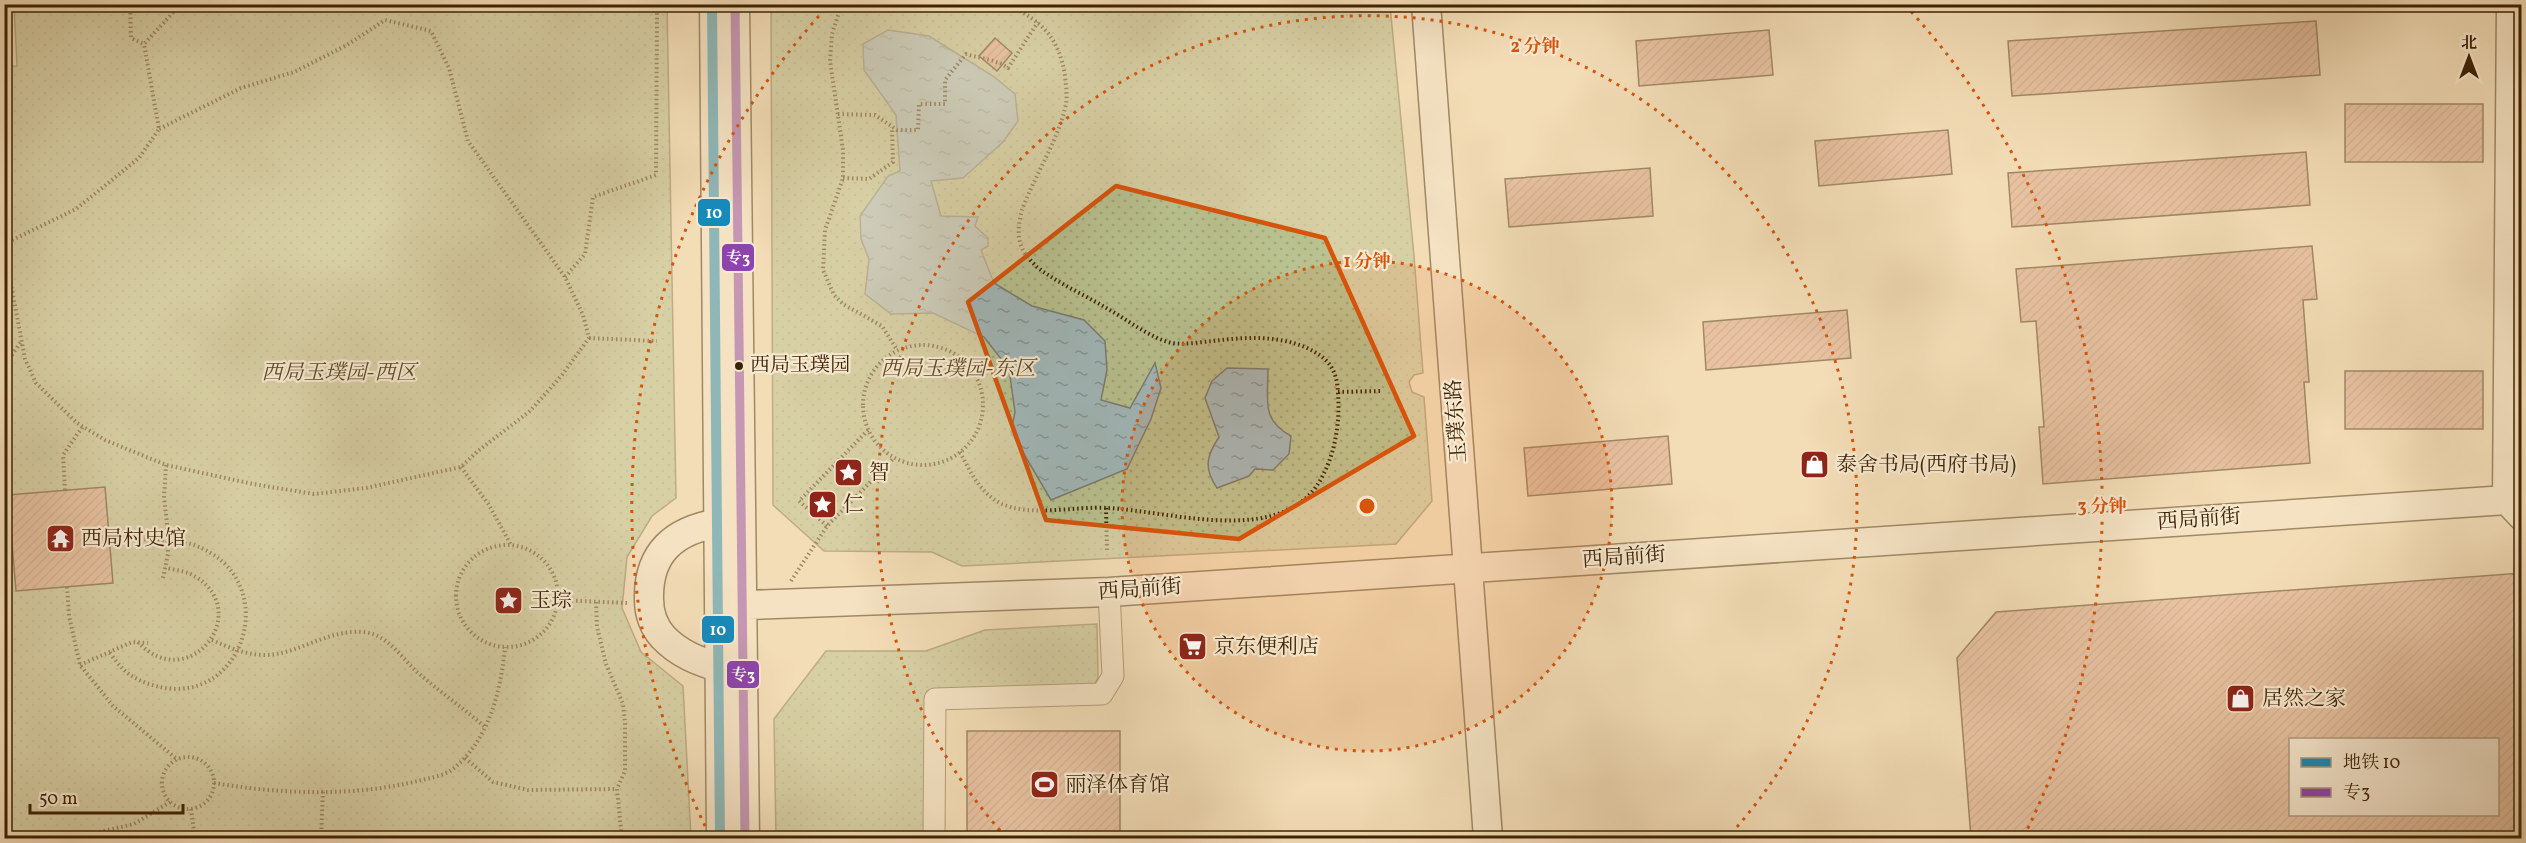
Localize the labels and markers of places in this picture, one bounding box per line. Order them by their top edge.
place label: 西局玉璞园 [750,352,850,380]
marker: 西局玉璞园 [733,360,745,372]
shop icon: 泰舍书局(西府书局) [1799,449,1831,481]
place label: 泰舍书局(西府书局) [1836,451,2016,480]
place icon: 智 [832,457,864,489]
place label: 智 [869,459,890,488]
place icon: 仁 [806,489,838,521]
place label: 仁 [843,491,864,520]
centre of rings [1357,496,1377,516]
temple icon: 西局村史馆 [44,523,76,555]
place label: 西局村史馆 [81,525,186,554]
place icon: 玉琮 [493,585,525,617]
place label: 玉琮 [530,587,572,616]
supermarket icon: 京东便利店 [1177,631,1209,663]
place label: 京东便利店 [1214,633,1319,662]
shop icon: 居然之家 [2225,683,2257,715]
place label: 居然之家 [2262,685,2346,714]
sports icon: 丽泽体育馆 [1028,769,1060,801]
place label: 丽泽体育馆 [1065,771,1170,800]

